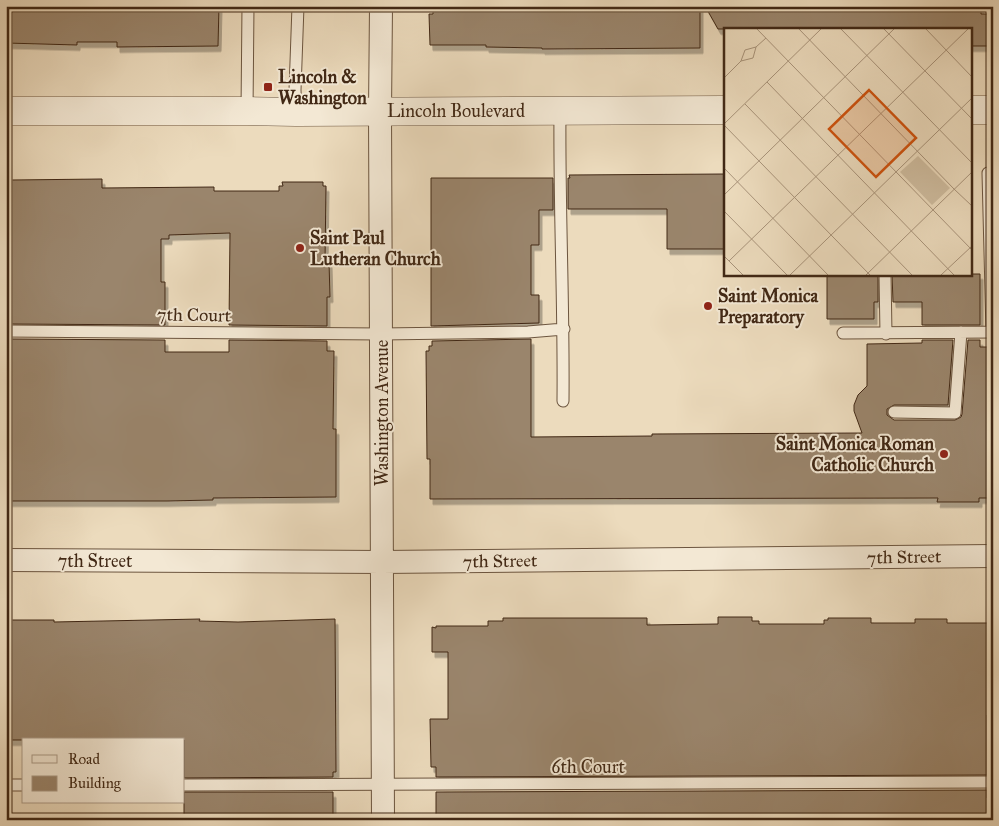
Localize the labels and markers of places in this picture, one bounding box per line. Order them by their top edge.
place label: Lincoln & Washington [278,66,367,110]
marker: Lincoln & Washington [262,81,274,93]
place label: Saint Paul Lutheran Church [310,227,442,270]
marker: Saint Paul Lutheran Church [294,242,306,254]
place label: Saint Monica Preparatory [718,285,819,329]
marker: Saint Monica Preparatory [702,300,714,312]
place label: Saint Monica Roman Catholic Church [776,433,935,476]
marker: Saint Monica Roman Catholic Church [938,448,950,460]

